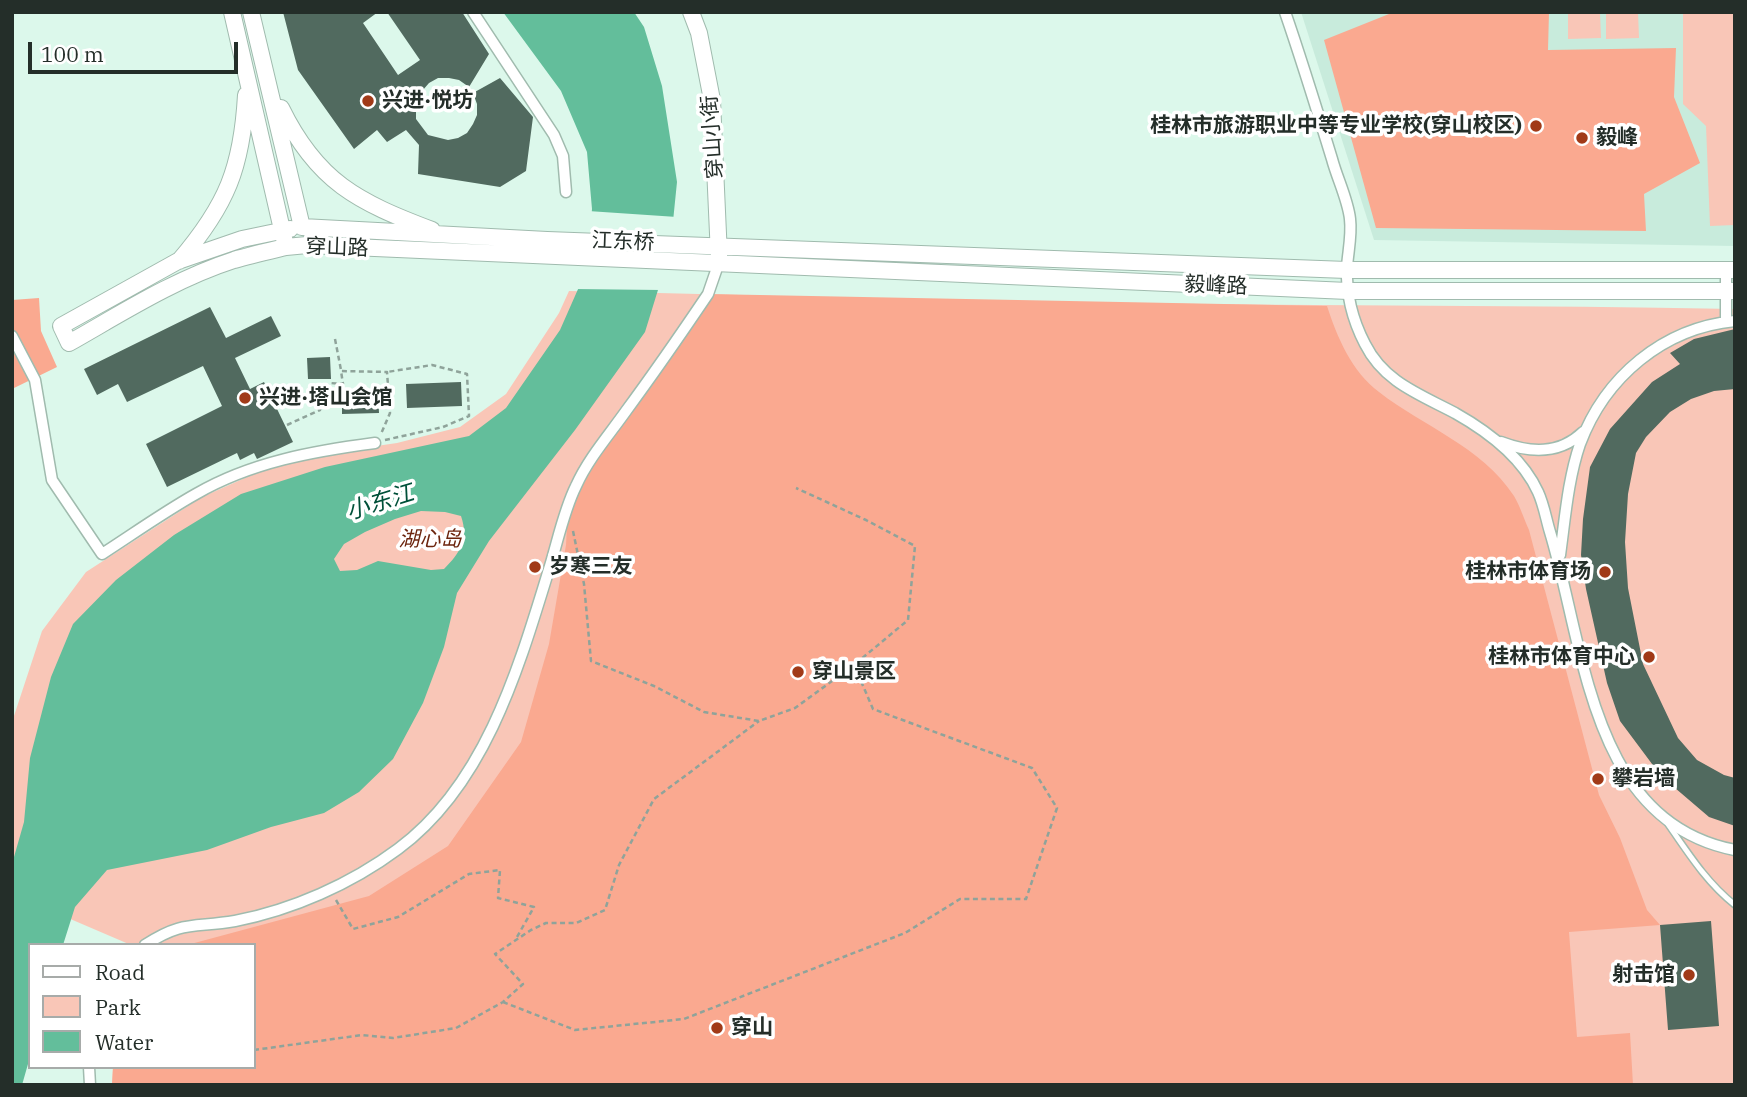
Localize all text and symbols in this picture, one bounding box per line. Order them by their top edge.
scale bar [32,28,242,72]
text: 100 m [41,40,104,68]
place label: 兴进·悦坊 [382,88,473,114]
marker: 兴进·悦坊 [360,93,376,109]
street label: 穿山小街 [698,94,728,180]
place label: 桂林市旅游职业中等专业学校(穿山校区) [1150,113,1522,139]
marker: 桂林市旅游职业中等专业学校(穿山校区) [1528,118,1544,134]
place label: 毅峰 [1596,125,1638,151]
marker: 毅峰 [1574,130,1590,146]
street label: 江东桥 [591,228,655,256]
street label: 穿山路 [305,234,369,262]
street label: 毅峰路 [1184,272,1248,300]
place label: 兴进·塔山会馆 [259,385,392,411]
marker: 兴进·塔山会馆 [237,390,253,406]
water label: 小东江 [343,480,417,526]
park label: 湖心岛 [399,527,461,553]
place label: 岁寒三友 [549,554,633,580]
marker: 岁寒三友 [527,559,543,575]
place label: 桂林市体育场 [1465,559,1591,585]
marker: 桂林市体育场 [1597,564,1613,580]
place label: 桂林市体育中心 [1488,644,1635,670]
marker: 桂林市体育中心 [1641,649,1657,665]
place label: 穿山景区 [812,659,896,685]
marker: 穿山景区 [790,664,806,680]
place label: 攀岩墙 [1612,766,1675,792]
marker: 攀岩墙 [1590,771,1606,787]
legend [28,943,256,1069]
text: Road [95,958,145,986]
place label: 射击馆 [1612,962,1675,988]
marker: 射击馆 [1681,967,1697,983]
text: Park [95,993,141,1021]
place label: 穿山 [731,1015,773,1041]
marker: 穿山 [709,1020,725,1036]
text: Water [95,1028,153,1056]

